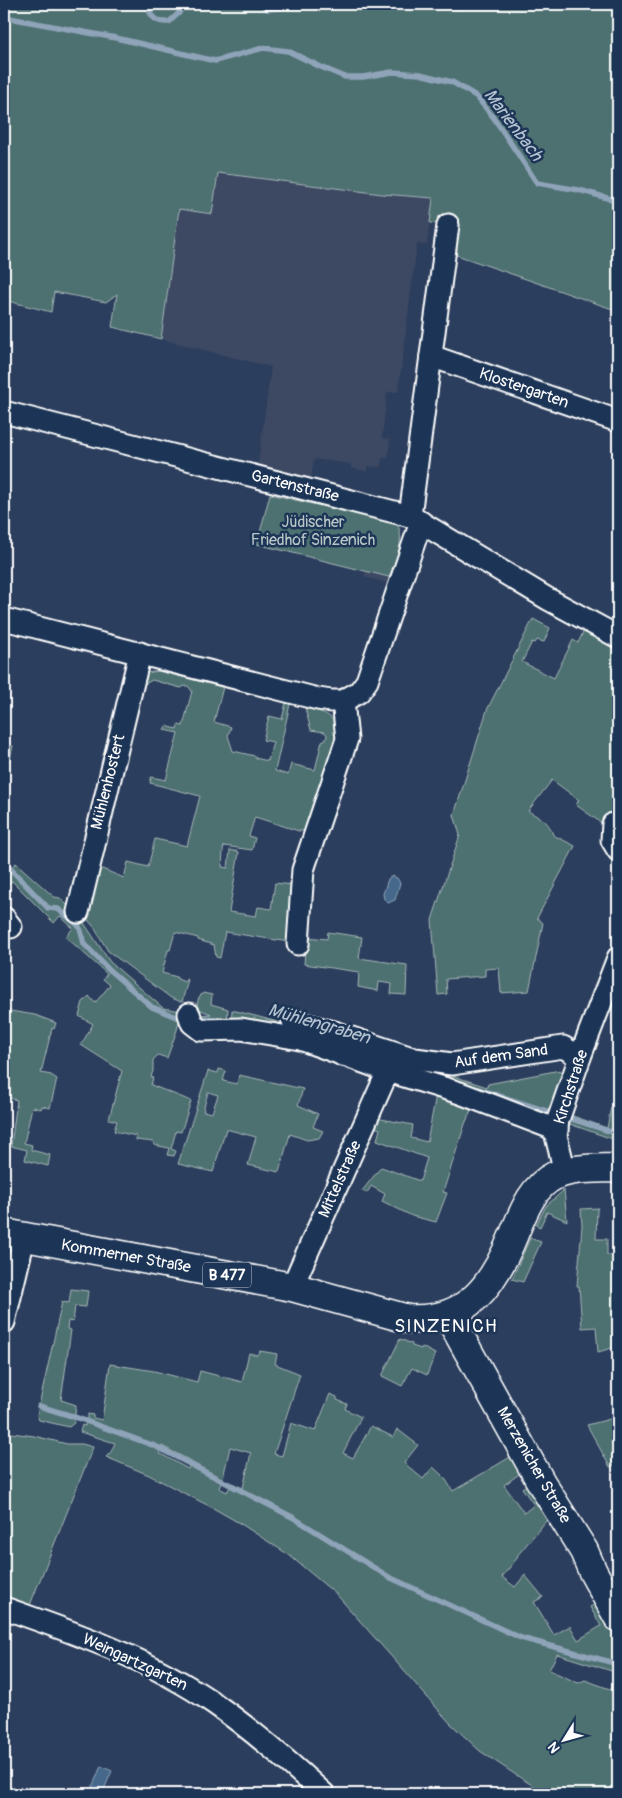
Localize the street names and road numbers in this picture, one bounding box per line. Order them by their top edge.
street label: Klostergarten [477,363,571,413]
street label: Gartenstraße [249,465,341,507]
street label: Mühlenhostert [87,732,130,832]
street label: Auf dem Sand [453,1040,549,1072]
street label: Kirchstraße [550,1047,592,1127]
street label: Mittelstraße [314,1137,366,1221]
street label: Kommerner Straße [60,1235,193,1277]
road number: B 477 [203,1262,251,1288]
street label: Merzenicher Straße [493,1403,576,1527]
street label: Weingartzgarten [79,1629,191,1695]

